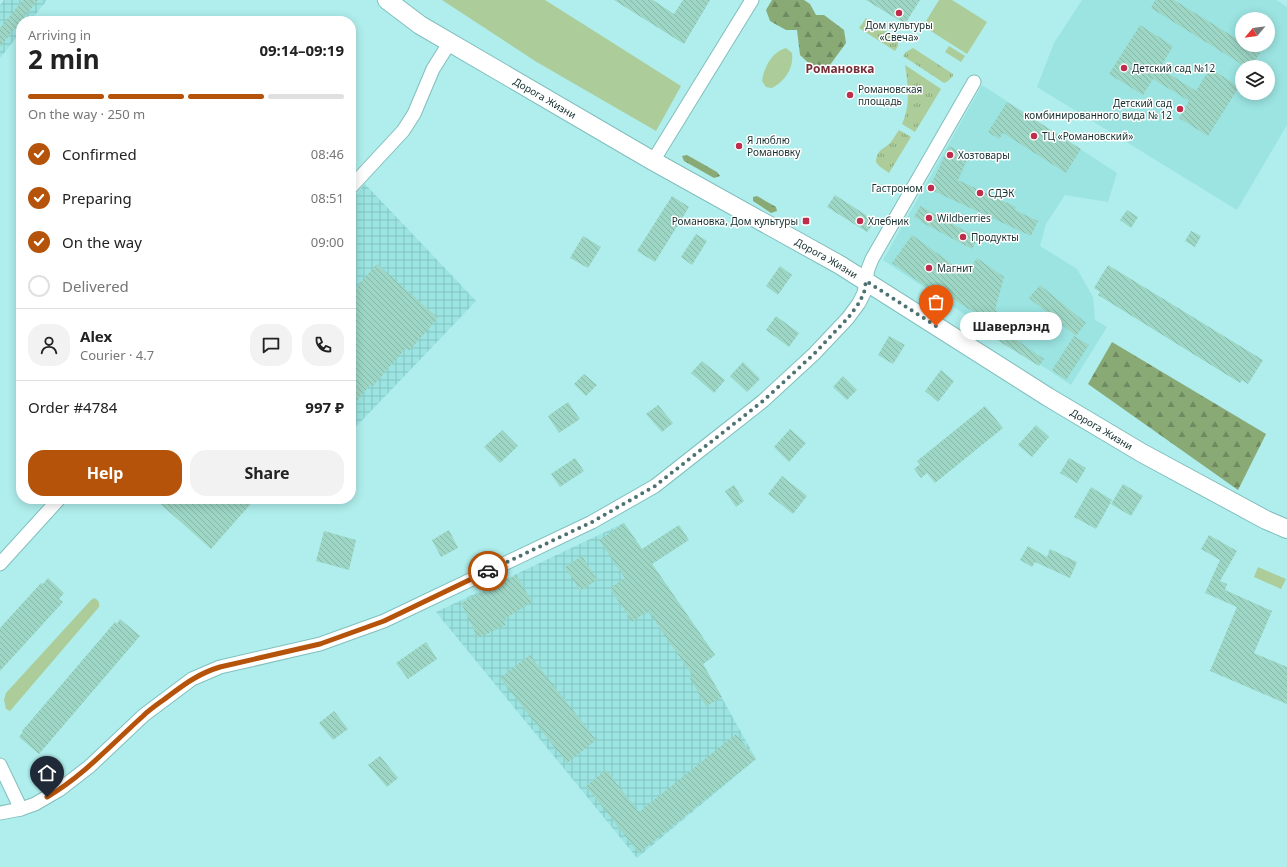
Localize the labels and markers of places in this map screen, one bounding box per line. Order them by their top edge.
marker: Дом культуры «Свеча» [894,8,904,18]
place label: Дом культуры «Свеча» [865,18,933,44]
place label: Детский сад №12 [1132,61,1216,75]
marker: Детский сад №12 [1119,63,1129,73]
place label: Романовская площадь [858,82,922,108]
marker: Романовская площадь [845,90,855,100]
place label: Детский сад комбинированного вида № 12 [1024,96,1172,122]
marker: Детский сад комбинированного вида № 12 [1175,104,1185,114]
place label: ТЦ «Романовский» [1042,129,1133,143]
marker: ТЦ «Романовский» [1029,131,1039,141]
place label: Я люблю Романовку [747,133,801,159]
marker: Я люблю Романовку [734,141,744,151]
place label: Хозтовары [958,148,1010,162]
marker: Хозтовары [945,150,955,160]
place label: Гастроном [871,181,923,195]
marker: Гастроном [926,183,936,193]
place label: СДЭК [988,186,1015,200]
marker: СДЭК [975,188,985,198]
place label: Wildberries [937,211,991,225]
marker: Wildberries [924,213,934,223]
place label: Романовка, Дом культуры [672,214,798,228]
place label: Хлебник [868,214,910,228]
marker: Романовка, Дом культуры [801,216,811,226]
marker: Хлебник [855,216,865,226]
place label: Продукты [971,230,1019,244]
marker: Продукты [958,232,968,242]
place label: Магнит [937,261,973,275]
marker: Магнит [924,263,934,273]
pin [919,285,953,326]
callout: Шаверлэнд [960,312,1062,340]
pin [30,756,64,797]

